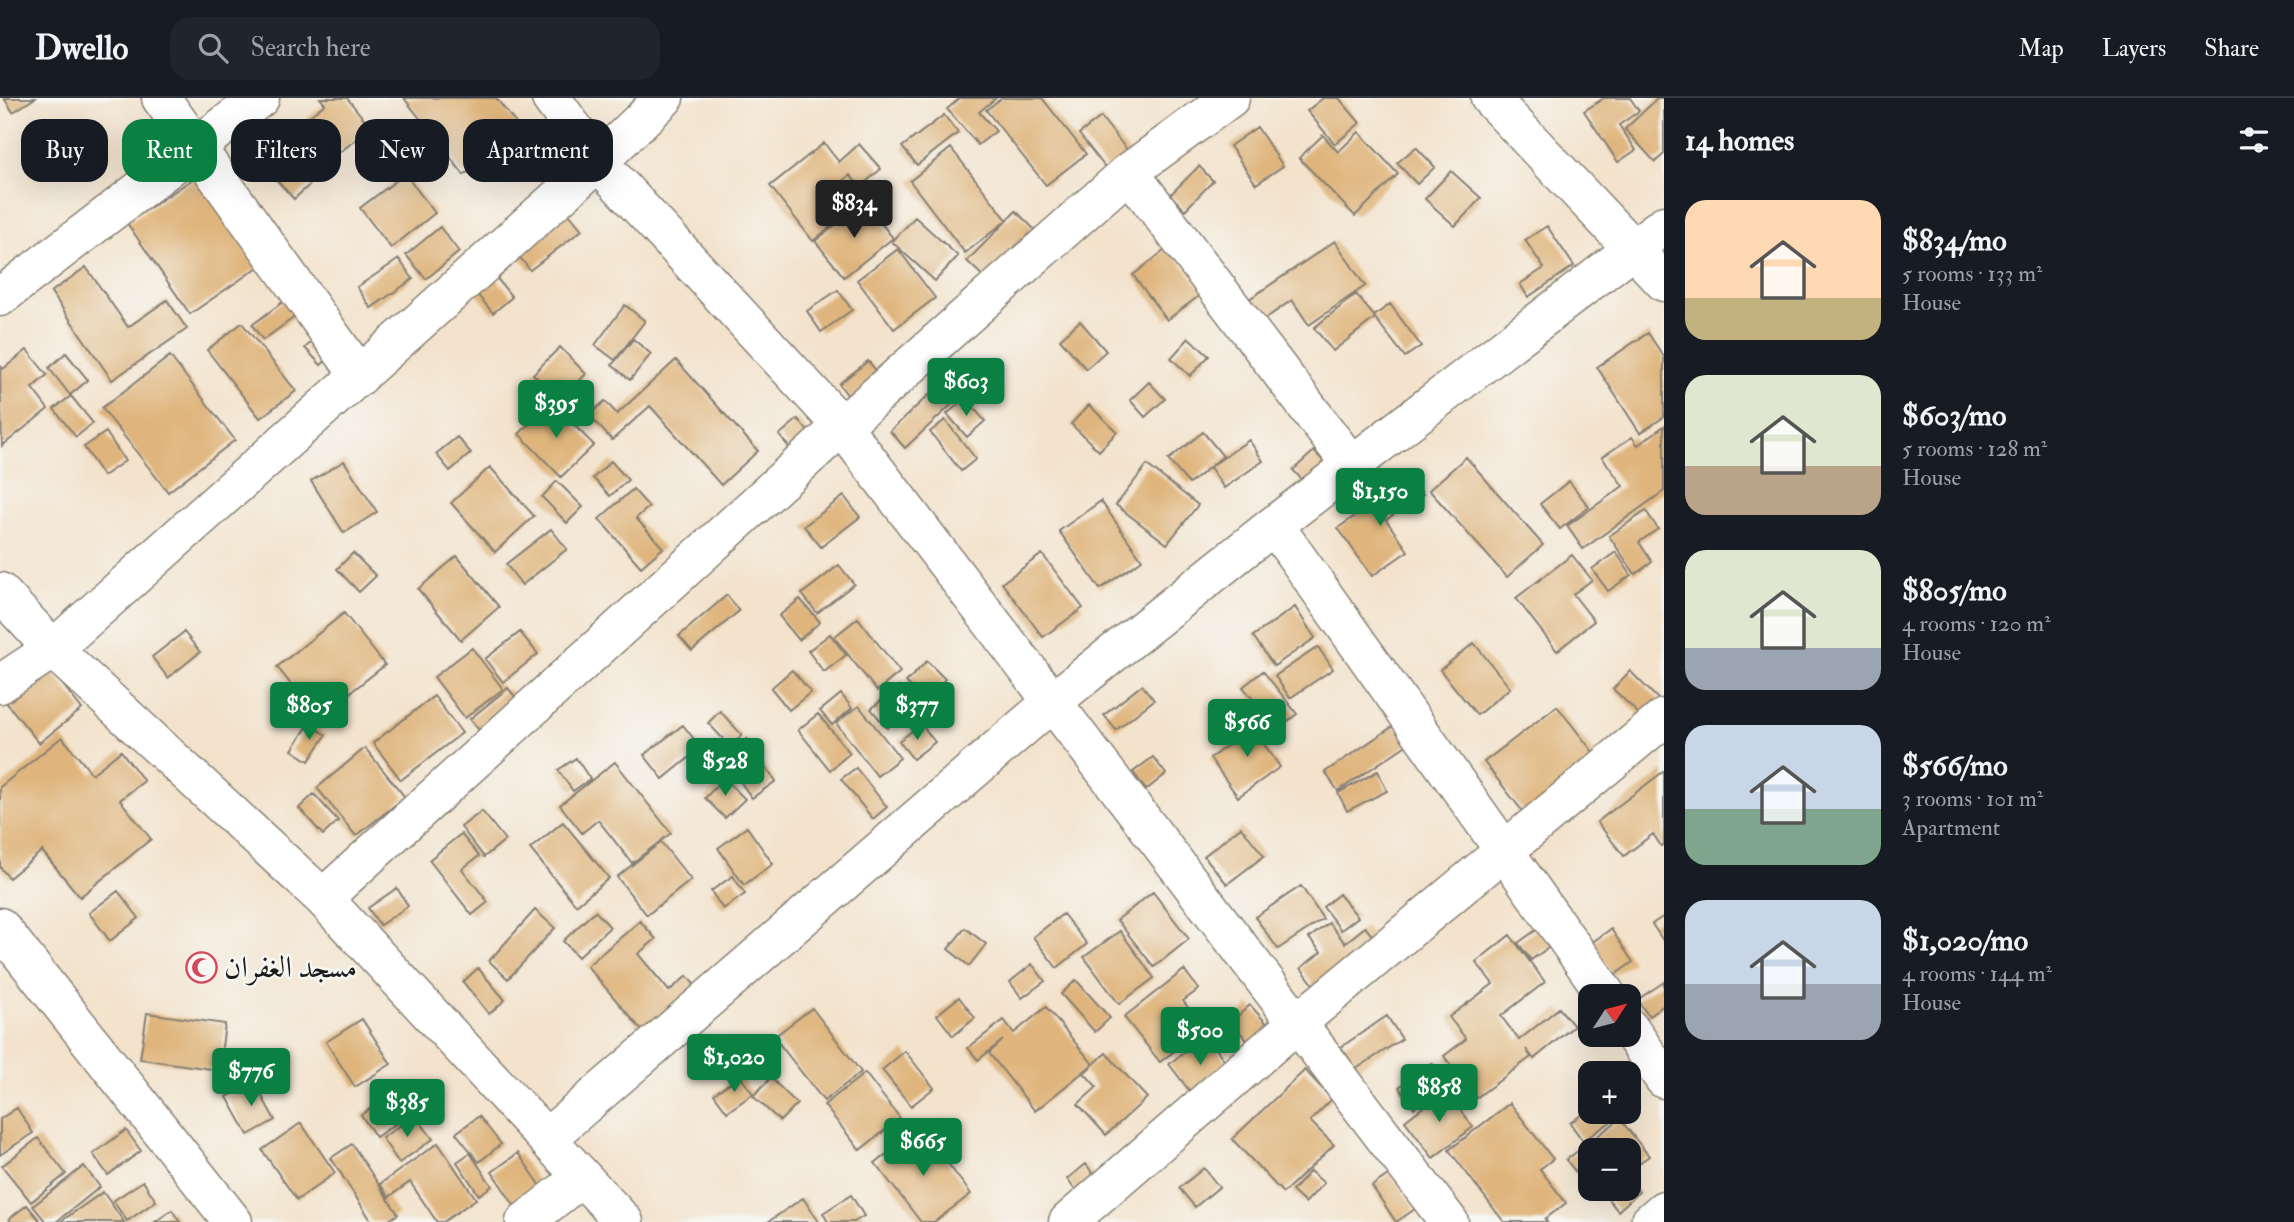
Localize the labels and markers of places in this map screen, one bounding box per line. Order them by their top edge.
pin: $834 [813,180,895,240]
pin: $603 [925,358,1007,418]
pin: $395 [515,380,597,440]
pin: $1,150 [1323,468,1437,528]
pin: $805 [268,682,350,742]
pin: $377 [876,682,958,742]
pin: $566 [1206,700,1288,759]
pin: $528 [684,738,766,798]
place label: مسجد الغفران [224,949,357,986]
mosque icon: مسجد الغفران [184,950,218,984]
pin: $500 [1159,1007,1241,1067]
pin: $1,020 [677,1034,791,1094]
pin: $776 [210,1048,292,1108]
pin: $858 [1398,1065,1480,1124]
pin: $385 [366,1080,448,1139]
pin: $665 [882,1118,964,1178]

